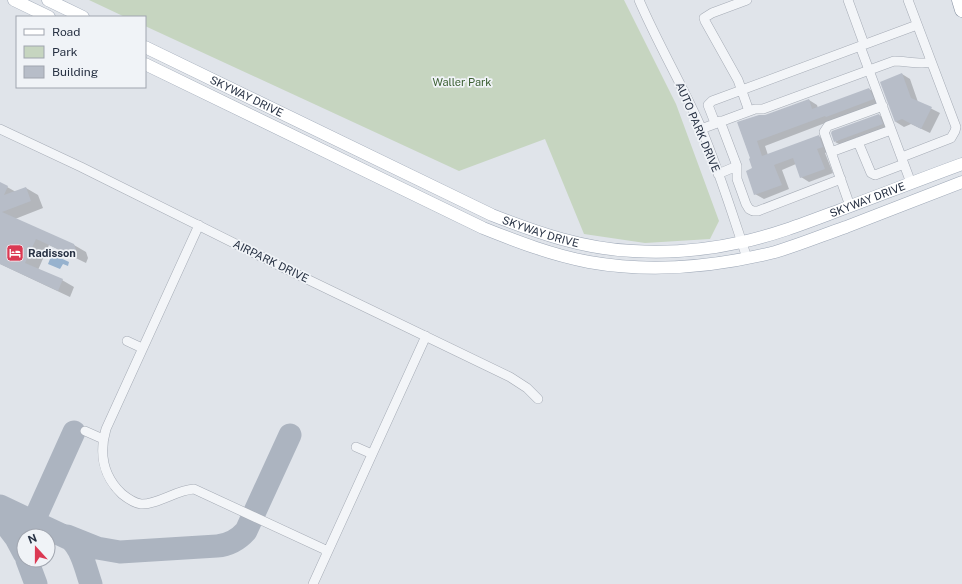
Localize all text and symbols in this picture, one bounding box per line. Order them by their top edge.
legend [16,16,146,88]
text: Road [52,25,80,39]
text: Park [52,45,78,59]
text: Building [52,65,98,79]
street label: SKYWAY DRIVE [208,73,285,119]
park label: Waller Park [433,76,491,88]
street label: AUTO PARK DRIVE [674,80,722,174]
street label: SKYWAY DRIVE [828,180,907,219]
street label: SKYWAY DRIVE [501,214,580,249]
street label: AIRPARK DRIVE [231,238,311,285]
hotel icon: Radisson [5,243,25,263]
place label: Radisson [28,247,76,259]
north arrow [16,528,56,568]
text: N [26,532,39,546]

